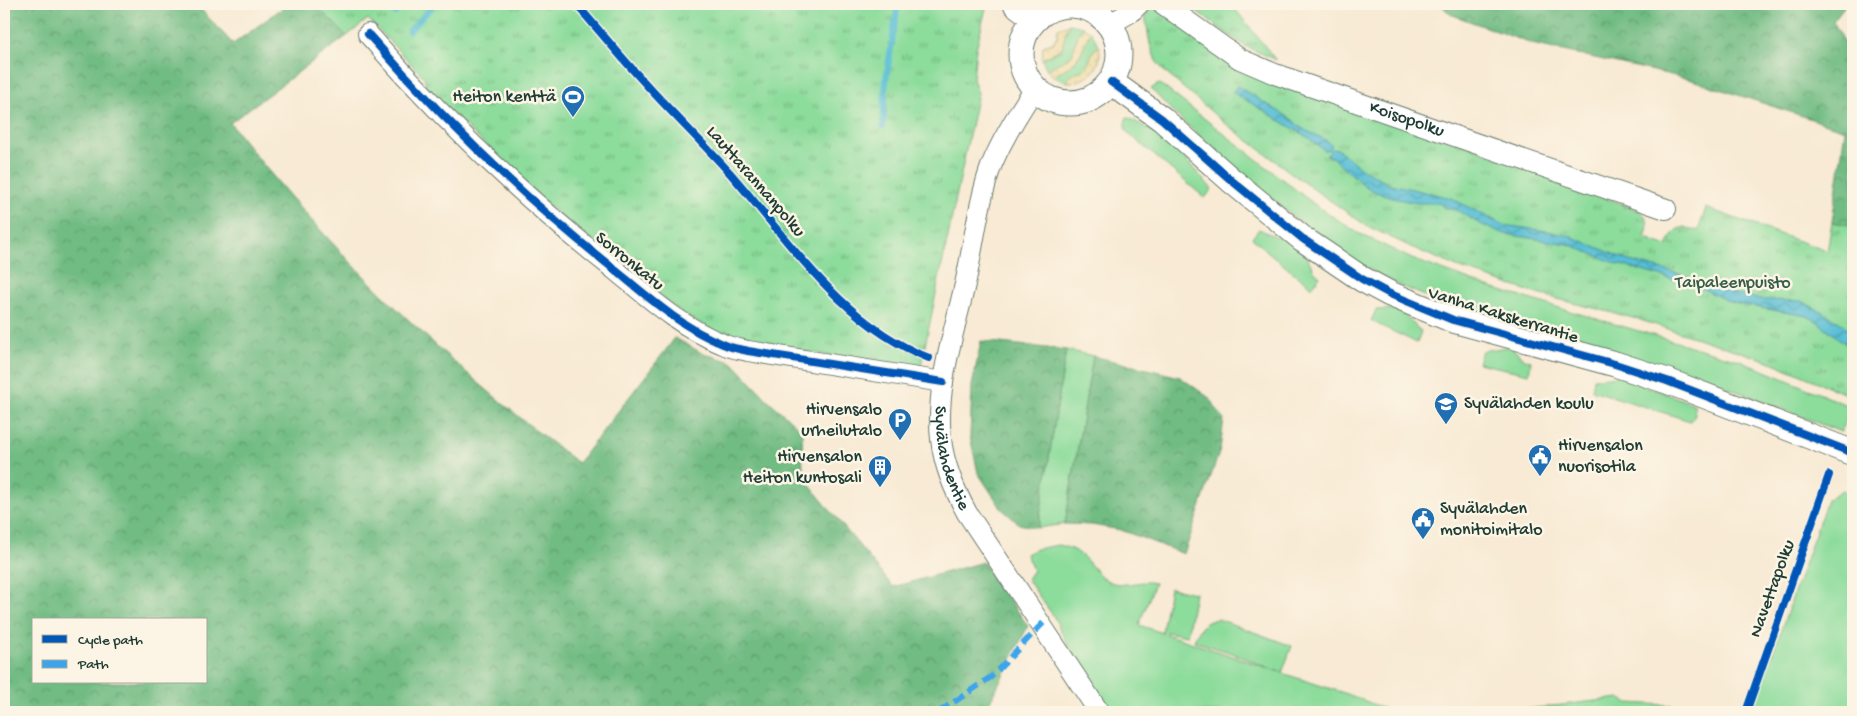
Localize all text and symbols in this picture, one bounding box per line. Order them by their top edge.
sports icon: Heiton kenttä [560,84,586,118]
place label: Heiton kenttä [452,87,557,108]
street label: Koisopolku [1366,97,1447,142]
street label: Lauttarannanpolku [701,122,809,242]
street label: Sorronkatu [590,228,668,296]
park label: Taipaleenpuisto [1674,273,1791,294]
street label: Vanha Kakskerrantie [1424,283,1581,349]
school or university icon: Syvälahden koulu [1433,391,1459,425]
place label: Syvälahden koulu [1464,394,1594,415]
place label: Hirvensalo urheilutalo [801,400,882,442]
street label: Syvälahdentie [929,405,975,515]
parking icon: Hirvensalo urheilutalo [887,407,913,441]
place label: Hirvensalon nuorisotila [1558,436,1643,478]
public building icon: Hirvensalon nuorisotila [1527,443,1553,477]
place label: Hirvensalon Heiton kuntosali [743,447,862,489]
building icon: Hirvensalon Heiton kuntosali [867,454,893,488]
place label: Syvälahden monitoimitalo [1440,499,1543,541]
public building icon: Syvälahden monitoimitalo [1410,506,1436,540]
street label: Navettapolku [1746,537,1801,641]
legend [32,618,208,684]
text: Cycle path [78,632,143,650]
text: Path [77,656,109,674]

